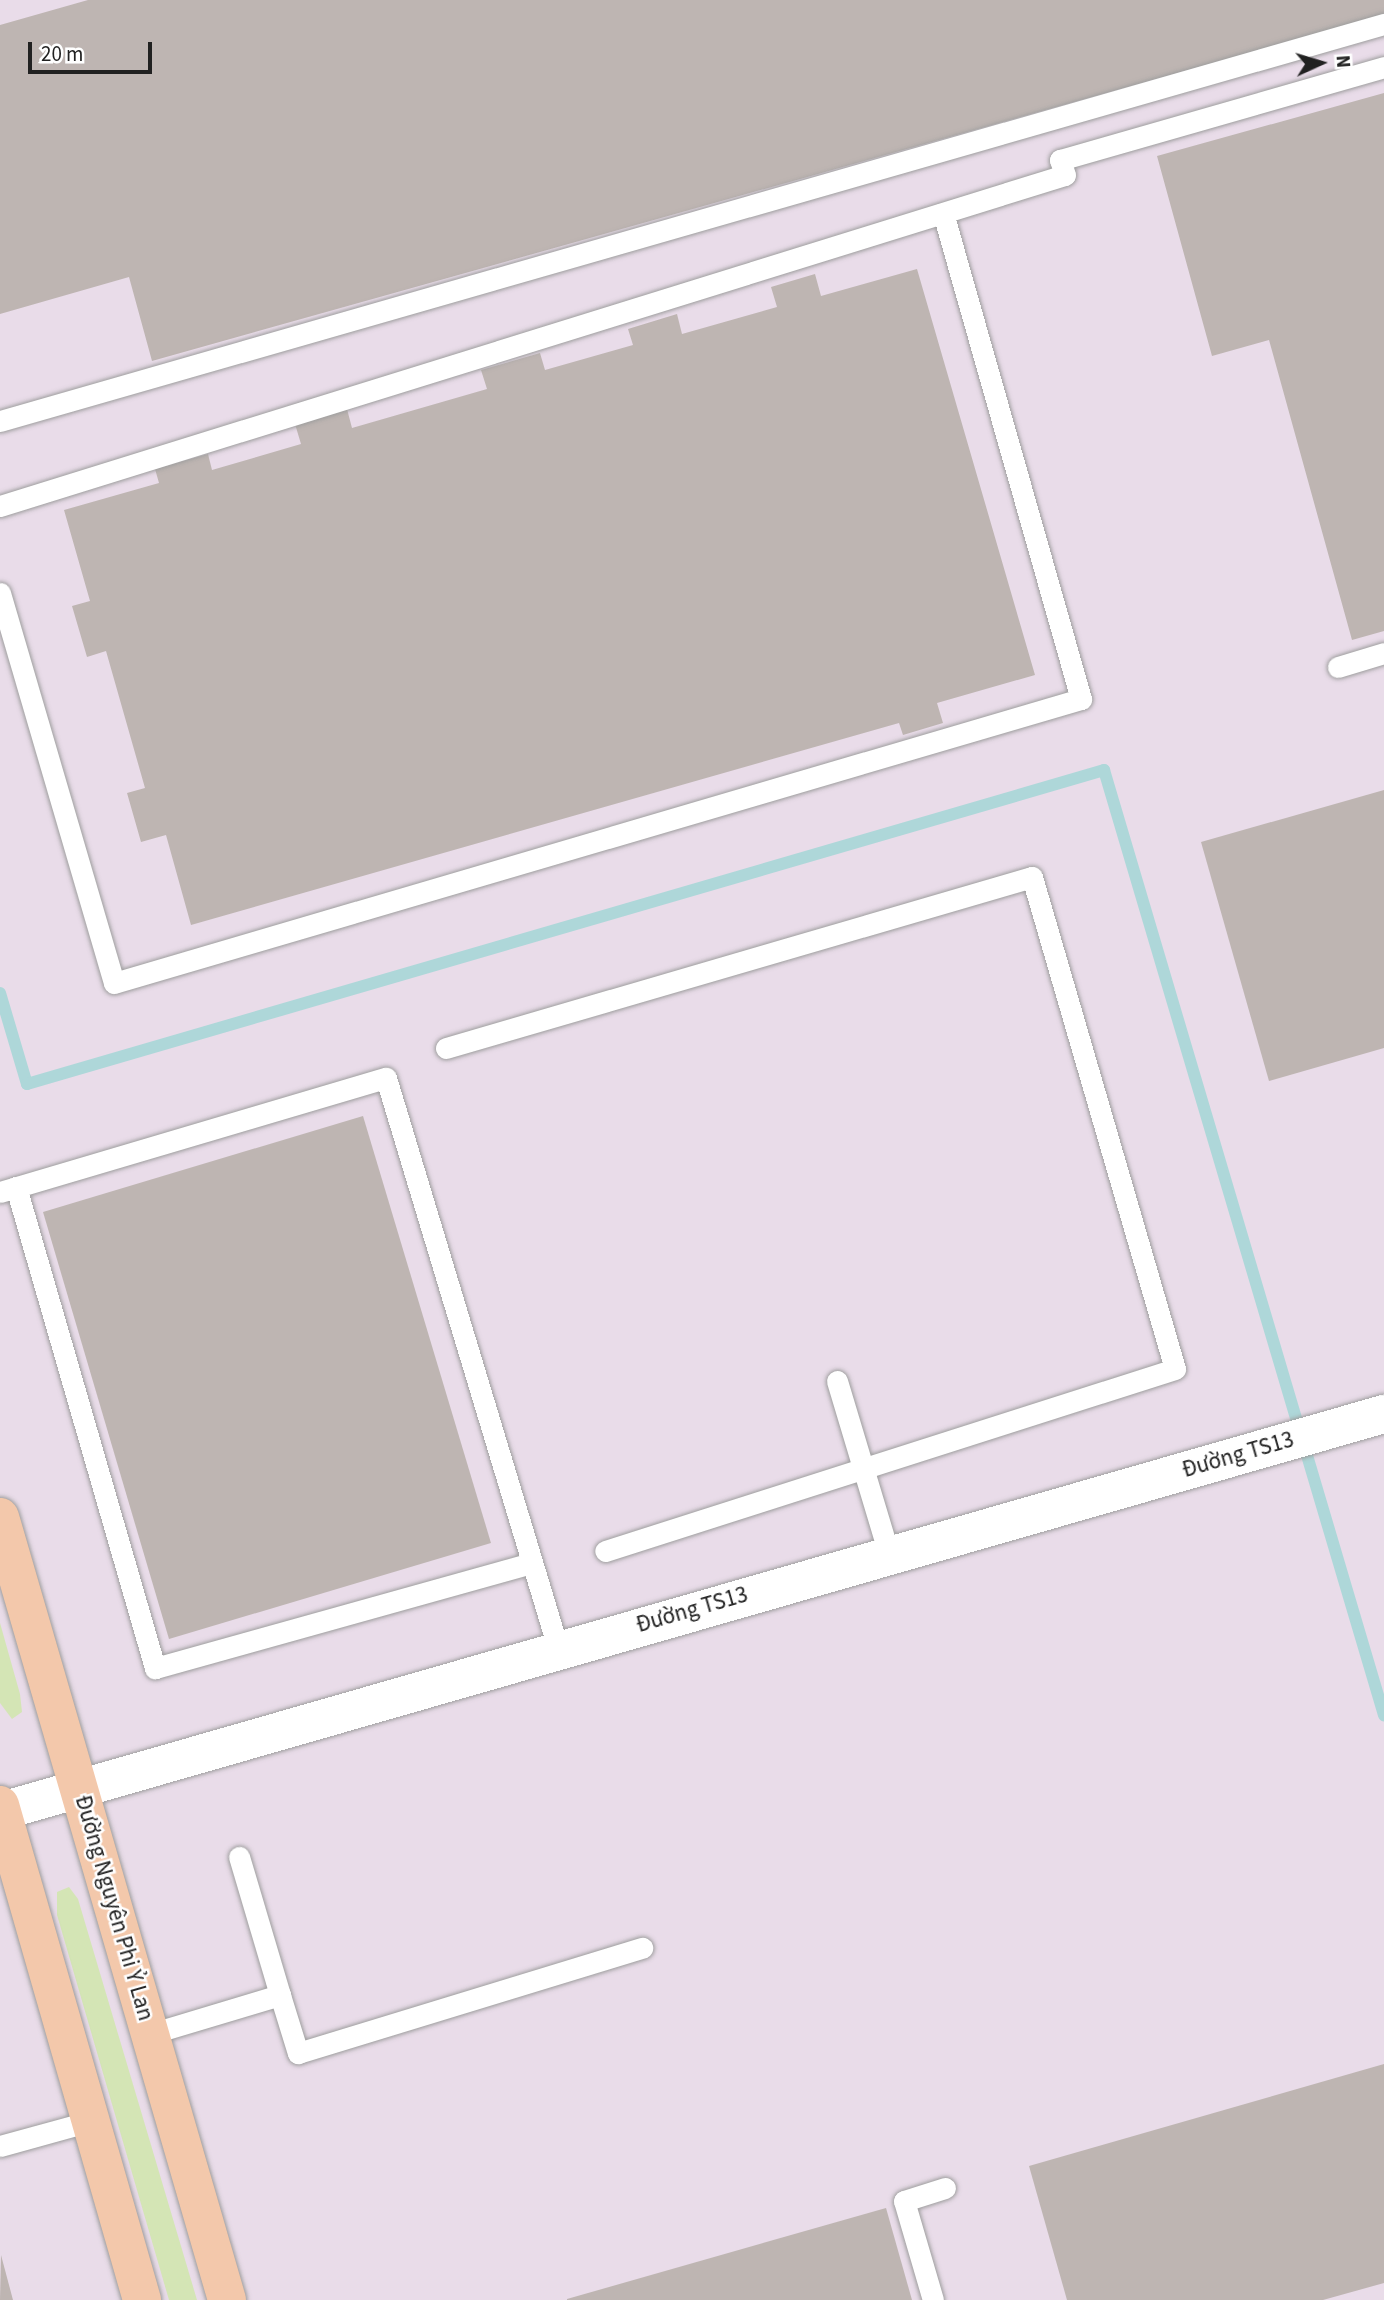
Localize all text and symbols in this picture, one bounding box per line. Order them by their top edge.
scale bar [32,28,156,72]
north arrow [1286,28,1356,98]
text: 20 m [41,39,83,69]
text: N [1329,54,1356,69]
street label: Đường TS13 [1179,1426,1297,1484]
street label: Đường TS13 [633,1581,751,1639]
street label: Đường Nguyên Phi Ỷ Lan [69,1792,159,2024]

